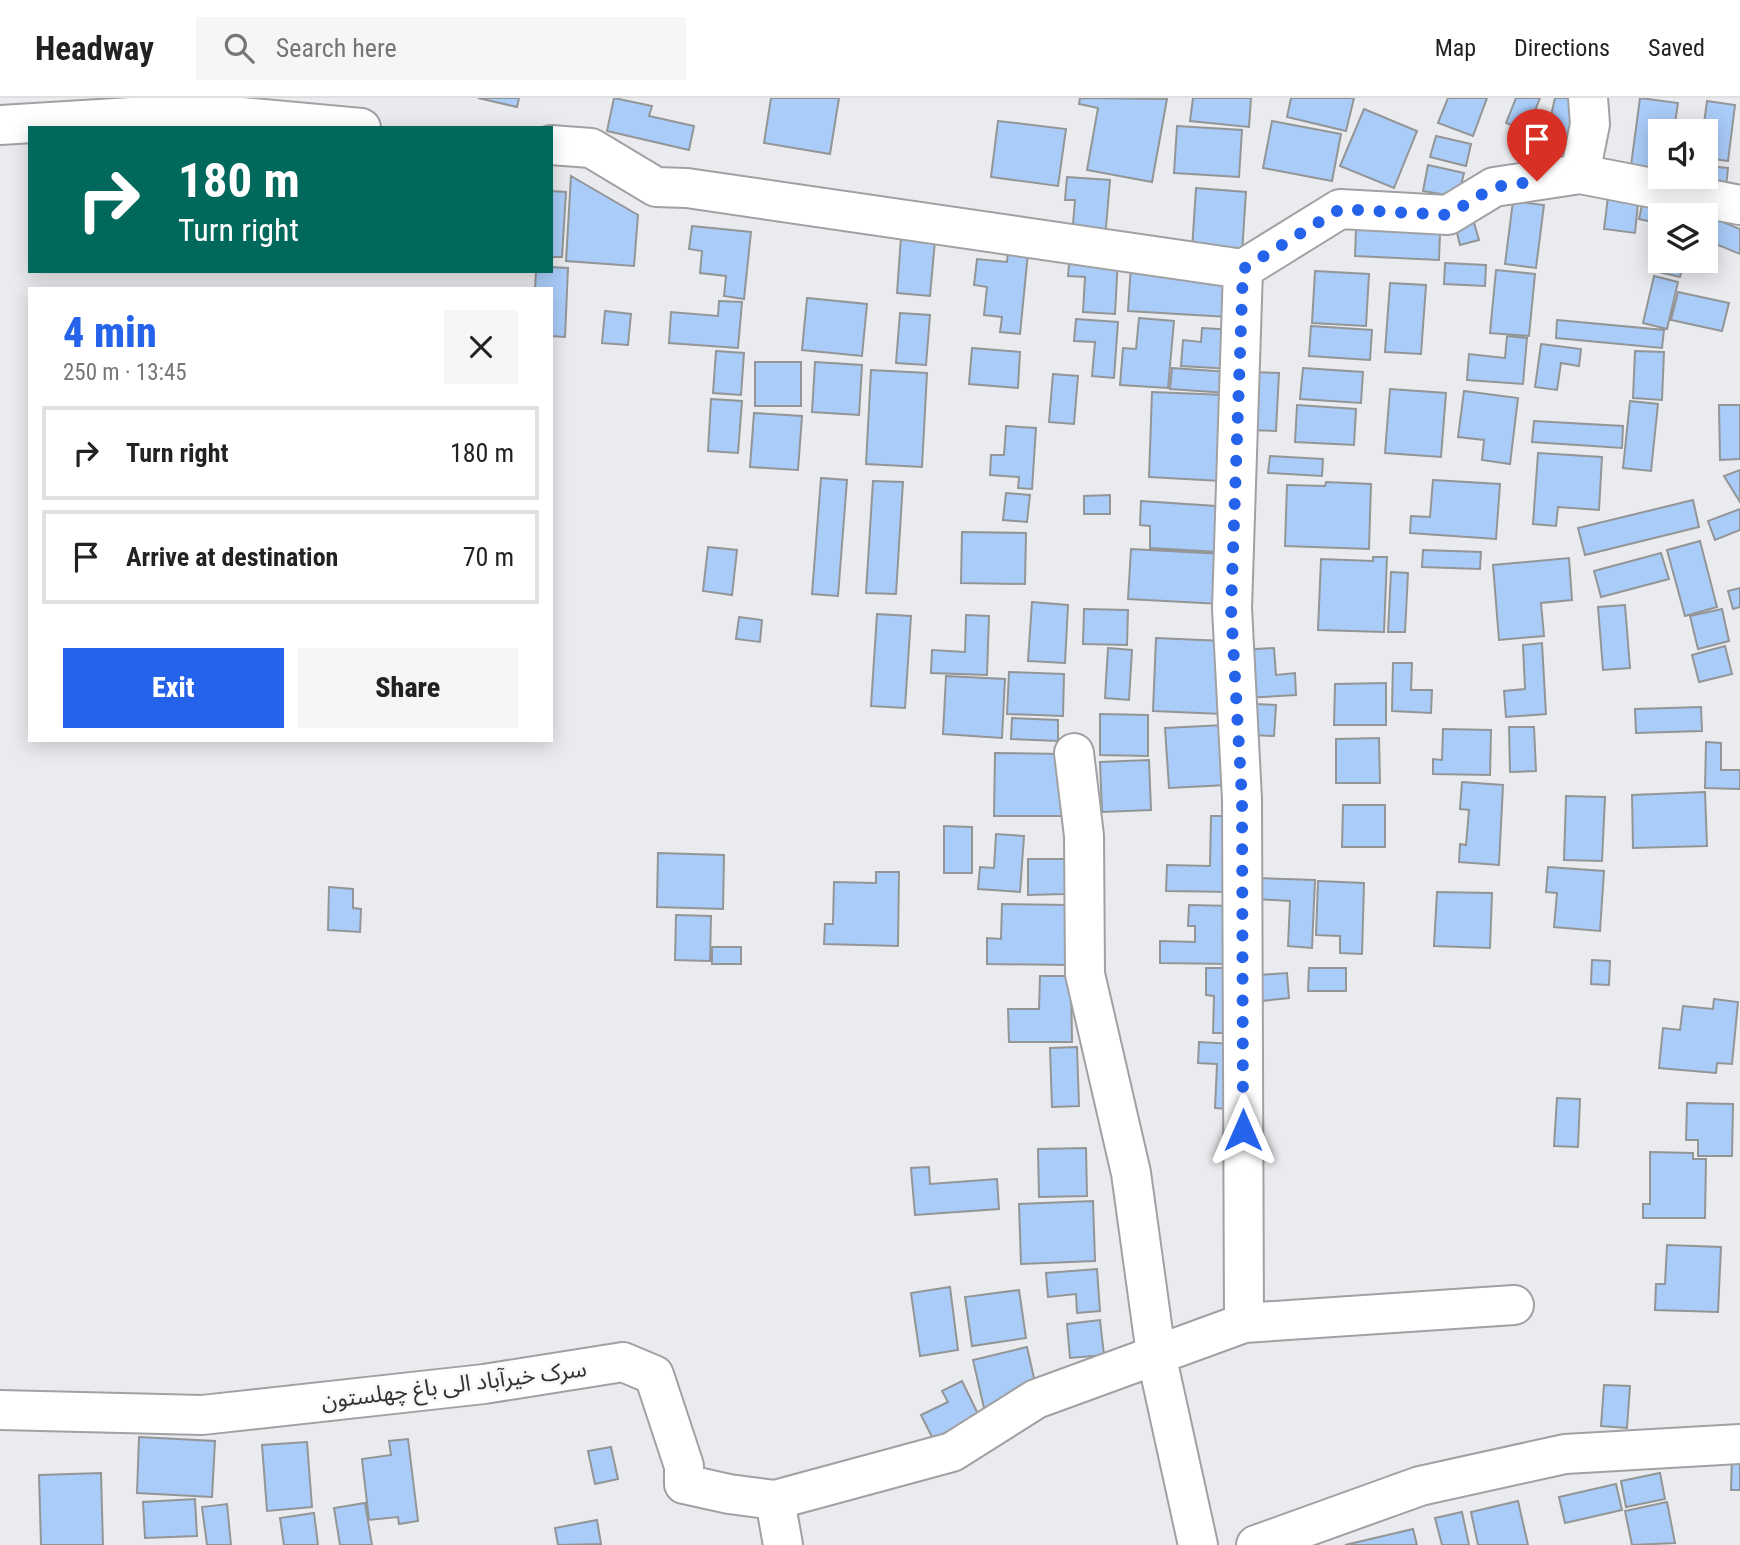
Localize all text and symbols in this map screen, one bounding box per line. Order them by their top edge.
search box [196,17,686,80]
text: Headway [35,29,154,68]
icon: search [220,29,258,67]
text: Search here [276,33,397,63]
text: Map [1435,34,1476,62]
text: Directions [1514,34,1610,62]
text: Saved [1648,34,1705,62]
pin [1507,109,1567,181]
map controls [1648,119,1718,273]
button: sound [1648,119,1718,189]
icon: arrive [1518,120,1556,158]
text: 180 m [178,152,300,209]
icon: right [63,154,154,245]
button: layers [1648,203,1718,273]
text: Turn right [178,211,299,249]
text: 4 min [63,308,157,357]
button: close [444,310,518,384]
text: 250 m · 13:45 [63,359,187,386]
icon: right [67,434,105,472]
text: Turn right [126,438,228,468]
text: 180 m [450,438,514,468]
icon: arrive [67,538,105,576]
text: Arrive at destination [126,542,338,572]
text: 70 m [463,542,514,572]
button: Exit [63,648,284,728]
button: Share [298,648,518,728]
position arrow [1206,1093,1280,1167]
street label: سرک خیرآباد الی باغ چهلستون [320,1355,589,1418]

